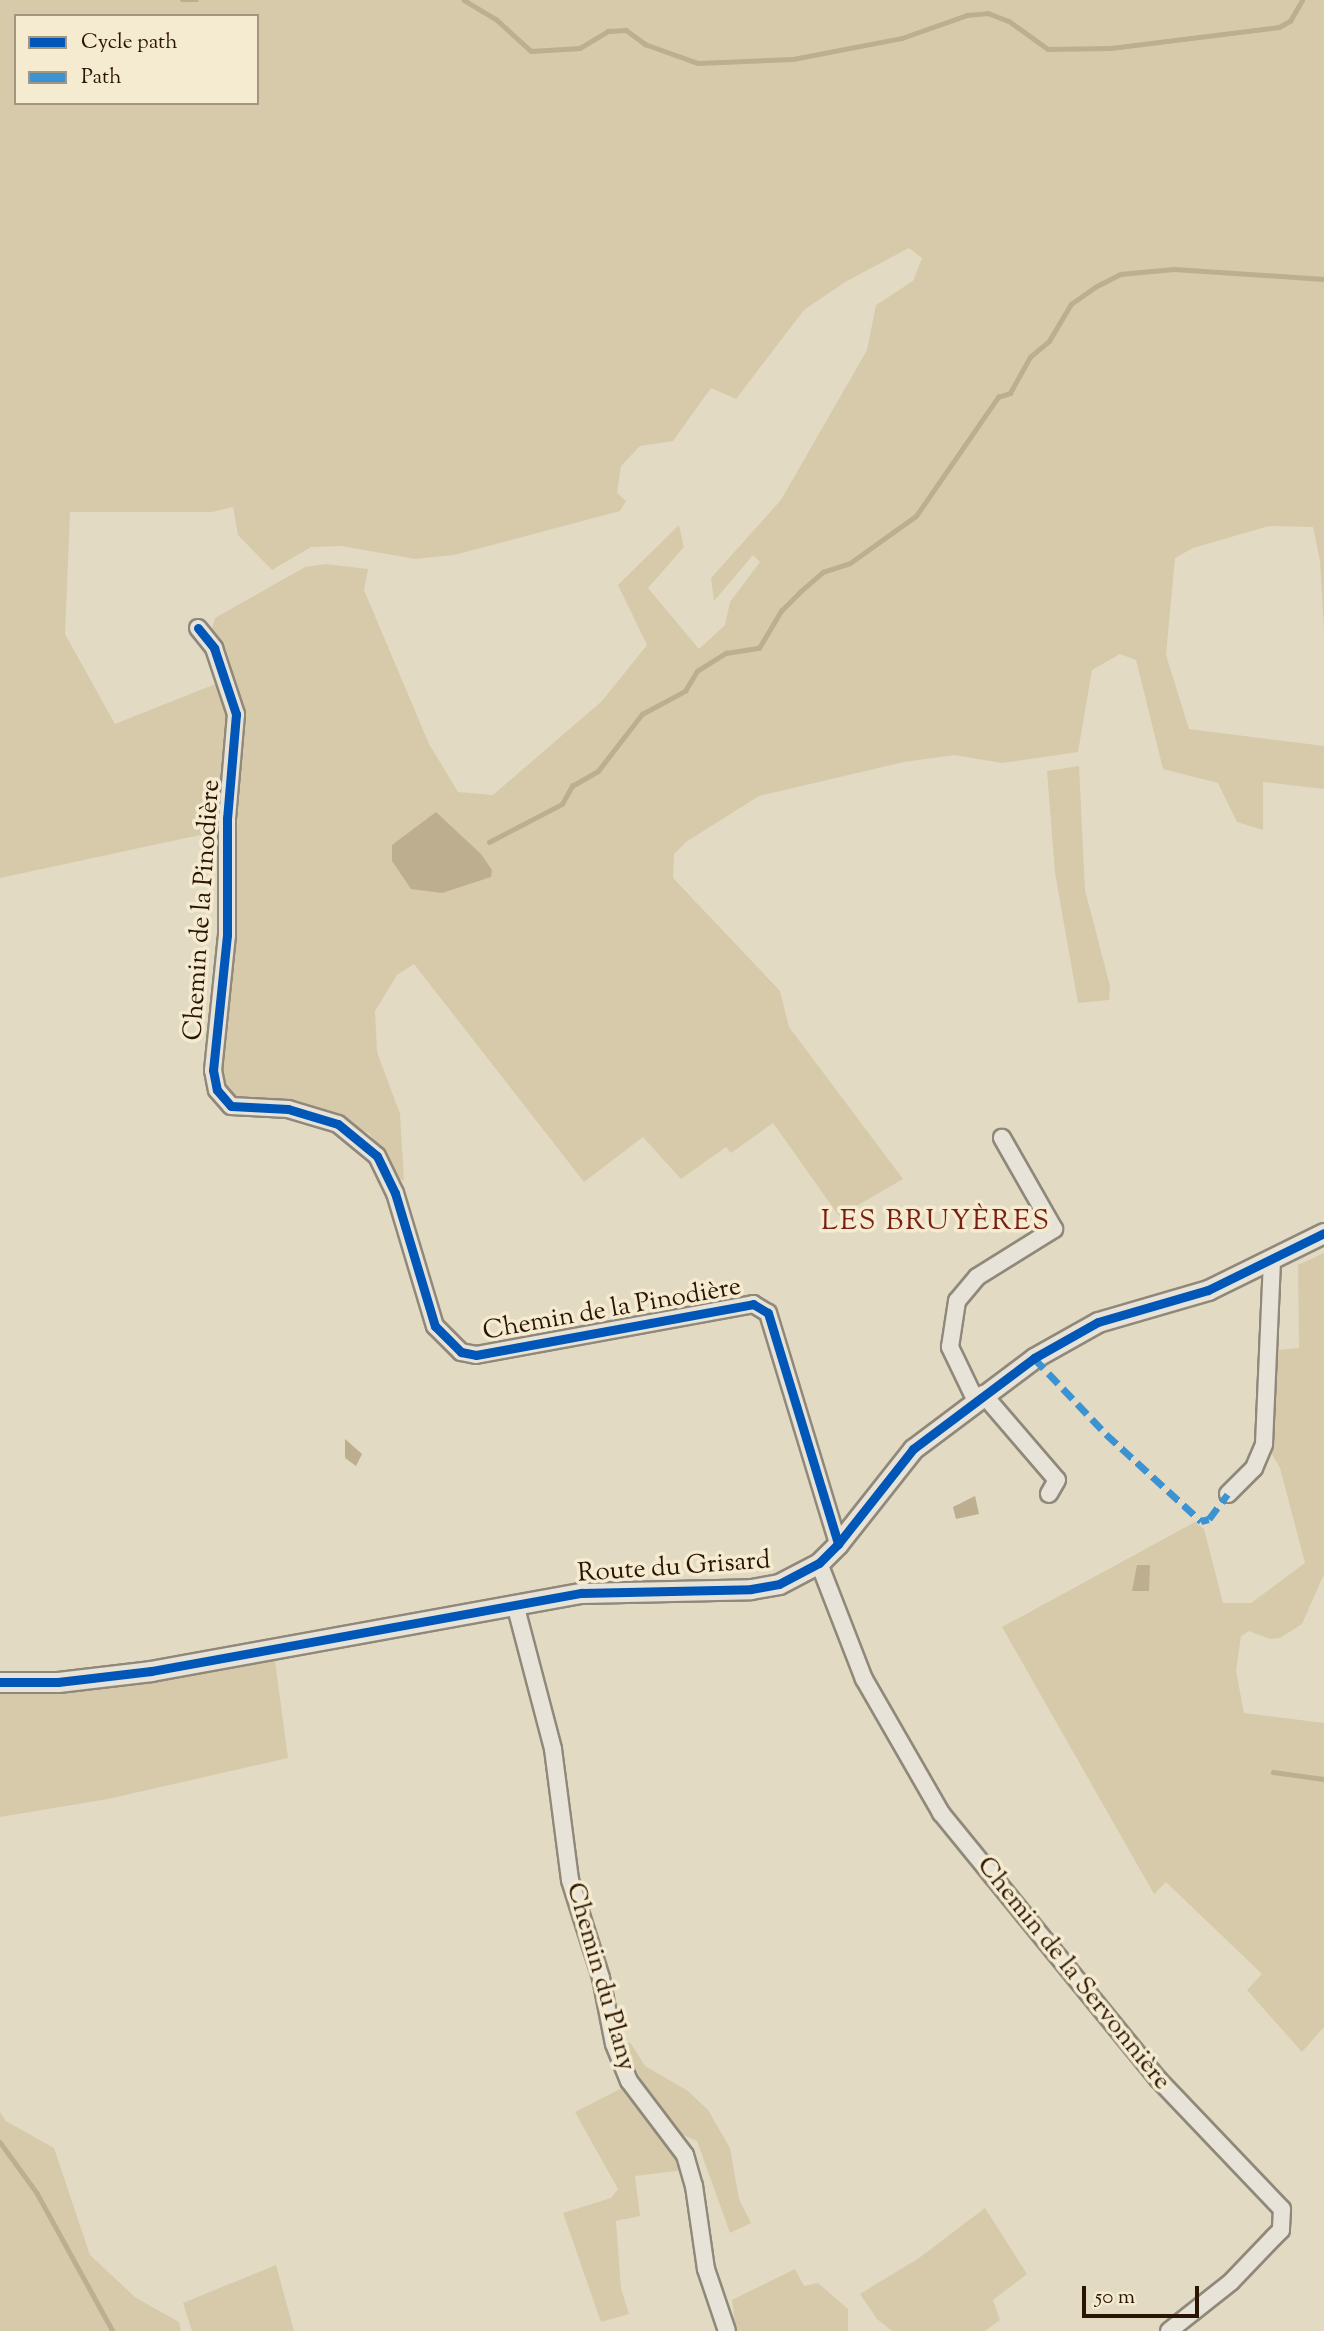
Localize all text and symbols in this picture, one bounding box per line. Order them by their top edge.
legend [14,14,259,105]
text: Cycle path [81,28,178,58]
text: Path [81,63,122,93]
street label: Chemin de la Pinodière [178,778,228,1042]
district label: LES BRUYÈRES [823,1205,1049,1239]
street label: Chemin de la Pinodière [480,1272,744,1348]
street label: Route du Grisard [577,1546,771,1590]
street label: Chemin de la Servonnière [969,1851,1177,2097]
street label: Chemin du Plany [558,1879,642,2075]
scale bar [1086,2272,1203,2316]
text: 50 m [1095,2283,1135,2313]

